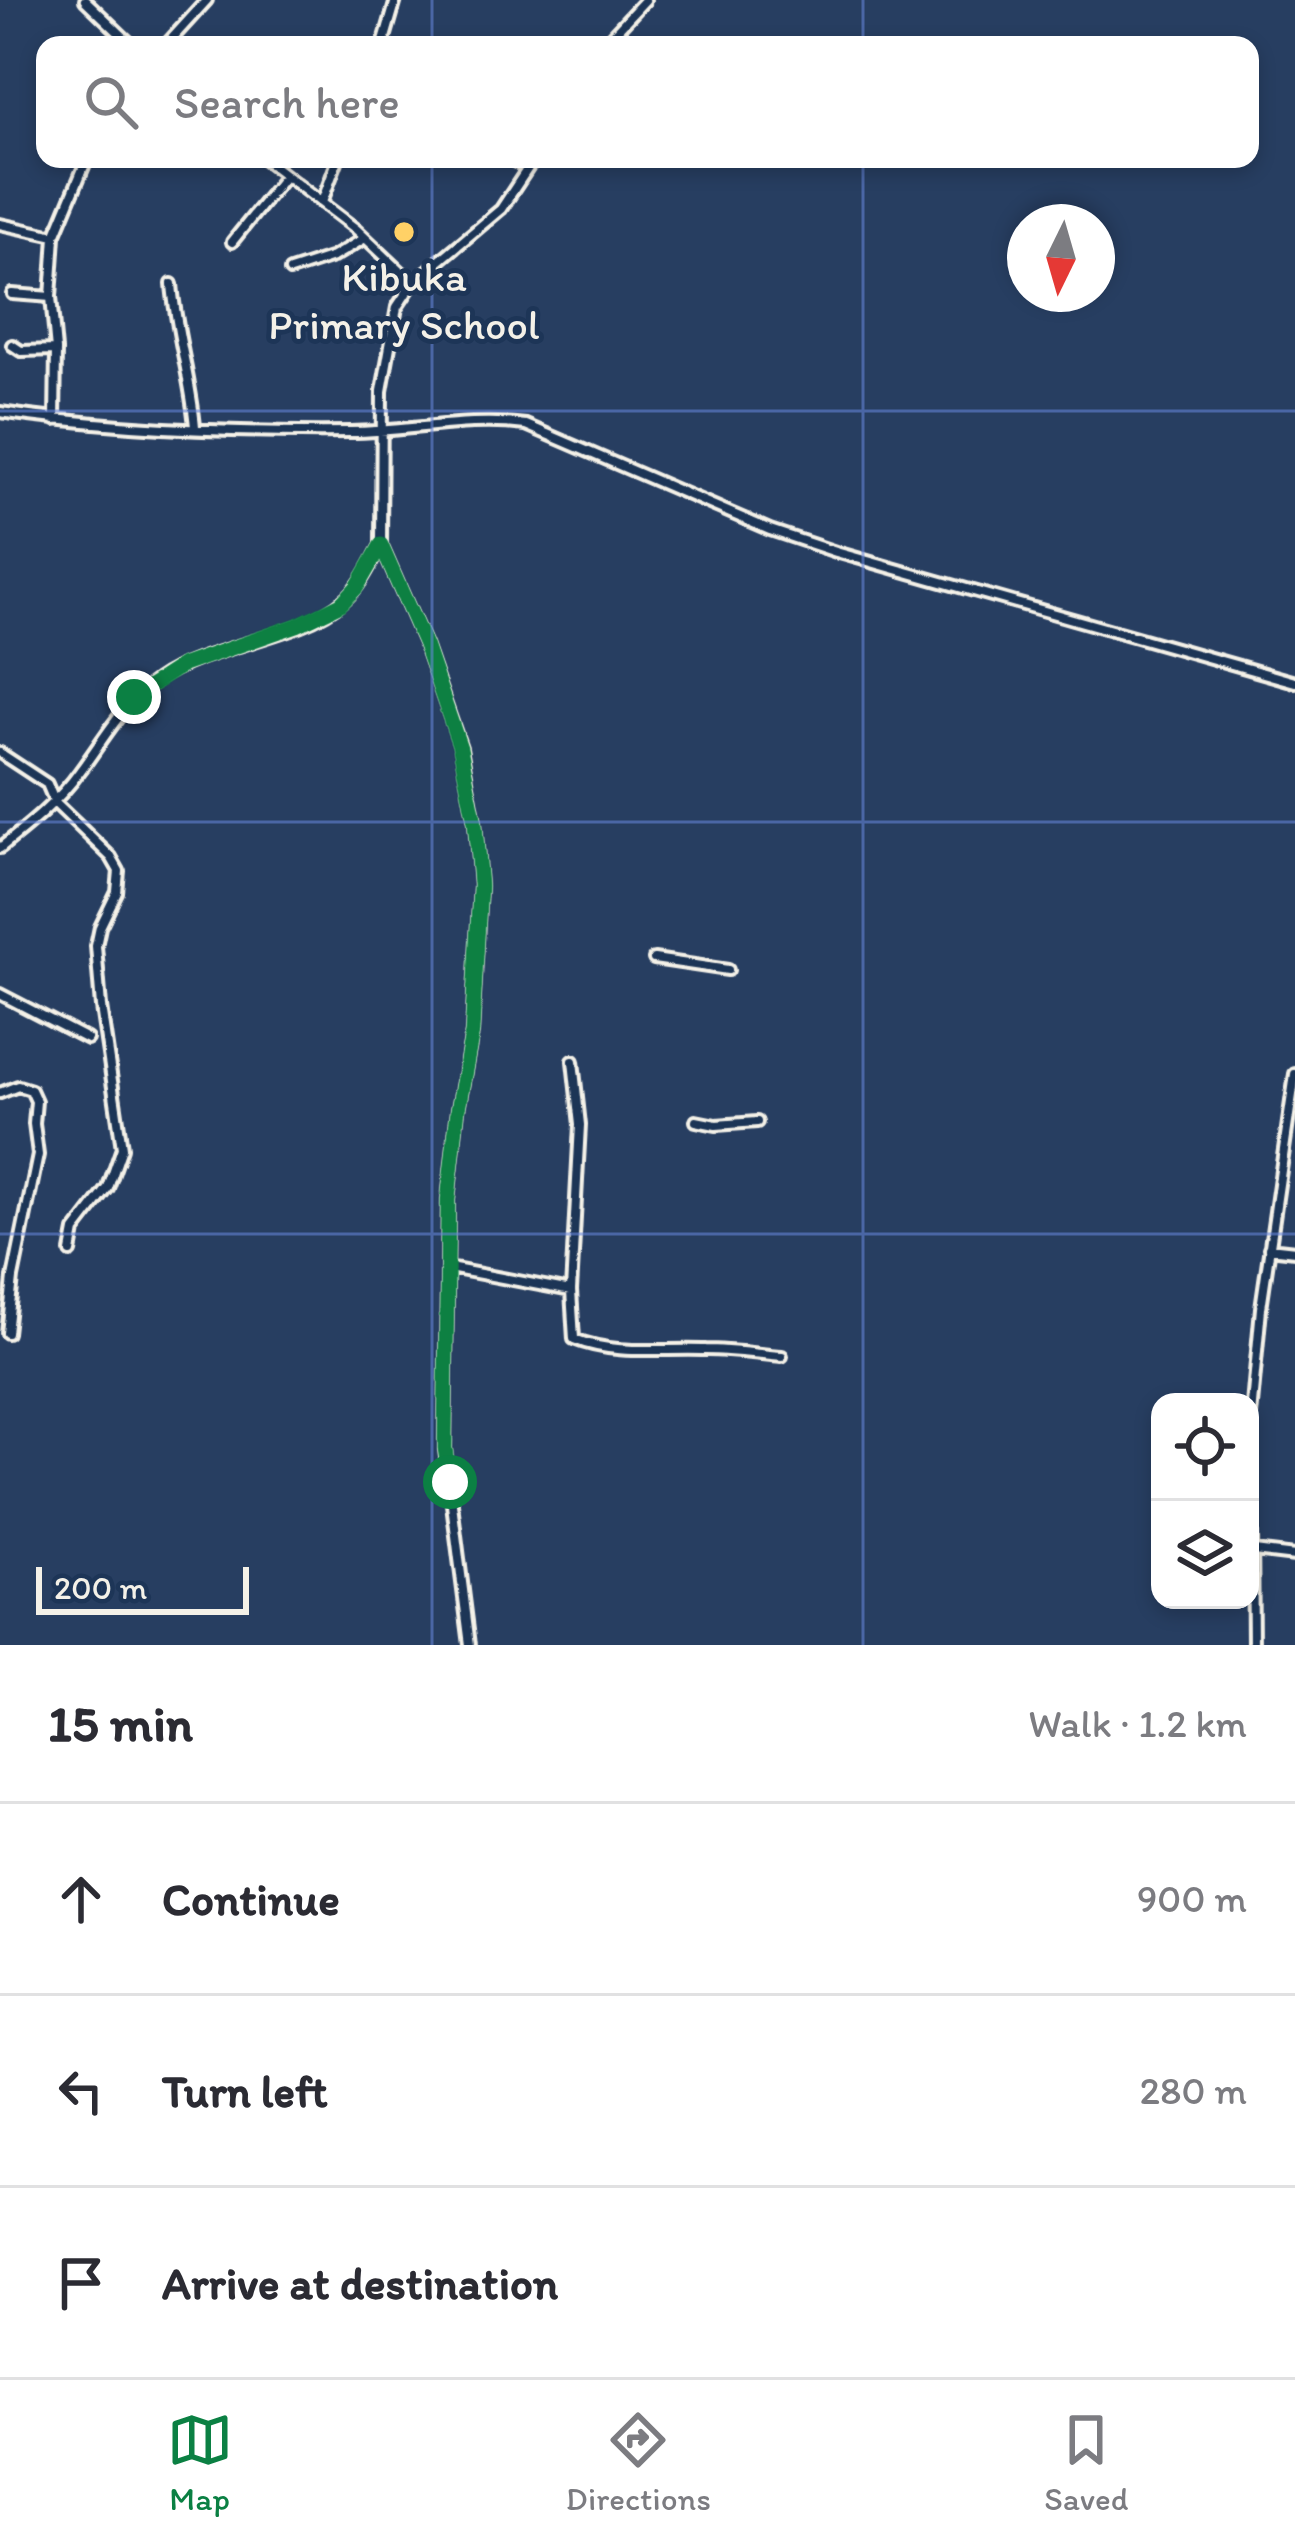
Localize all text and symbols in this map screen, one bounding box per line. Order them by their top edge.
search box [36,36,1259,168]
icon: search [78,69,144,135]
text: Search here [174,75,400,129]
north arrow [1007,204,1115,312]
marker: Kibuka Primary School [391,219,417,245]
place label: Kibuka Primary School [268,251,540,350]
route end [107,670,161,724]
map controls [1151,1393,1259,1609]
button: locate [1151,1393,1259,1501]
route start [423,1455,477,1509]
button: layers [1151,1501,1259,1609]
scale bar [36,1561,249,1614]
text: 200 m [54,1568,147,1607]
text: 15 min [48,1693,193,1754]
text: Walk · 1.2 km [1028,1700,1247,1747]
icon: ahead [48,1866,114,1932]
text: Continue [162,1872,340,1926]
text: 900 m [1137,1875,1247,1922]
icon: left [48,2058,114,2124]
text: Turn left [162,2064,328,2118]
text: 280 m [1140,2067,1247,2114]
icon: arrive [48,2250,114,2316]
text: Arrive at destination [162,2256,558,2310]
tab: Map [167,2407,233,2518]
tab: Directions [566,2407,711,2518]
tab: Saved [1044,2407,1128,2518]

